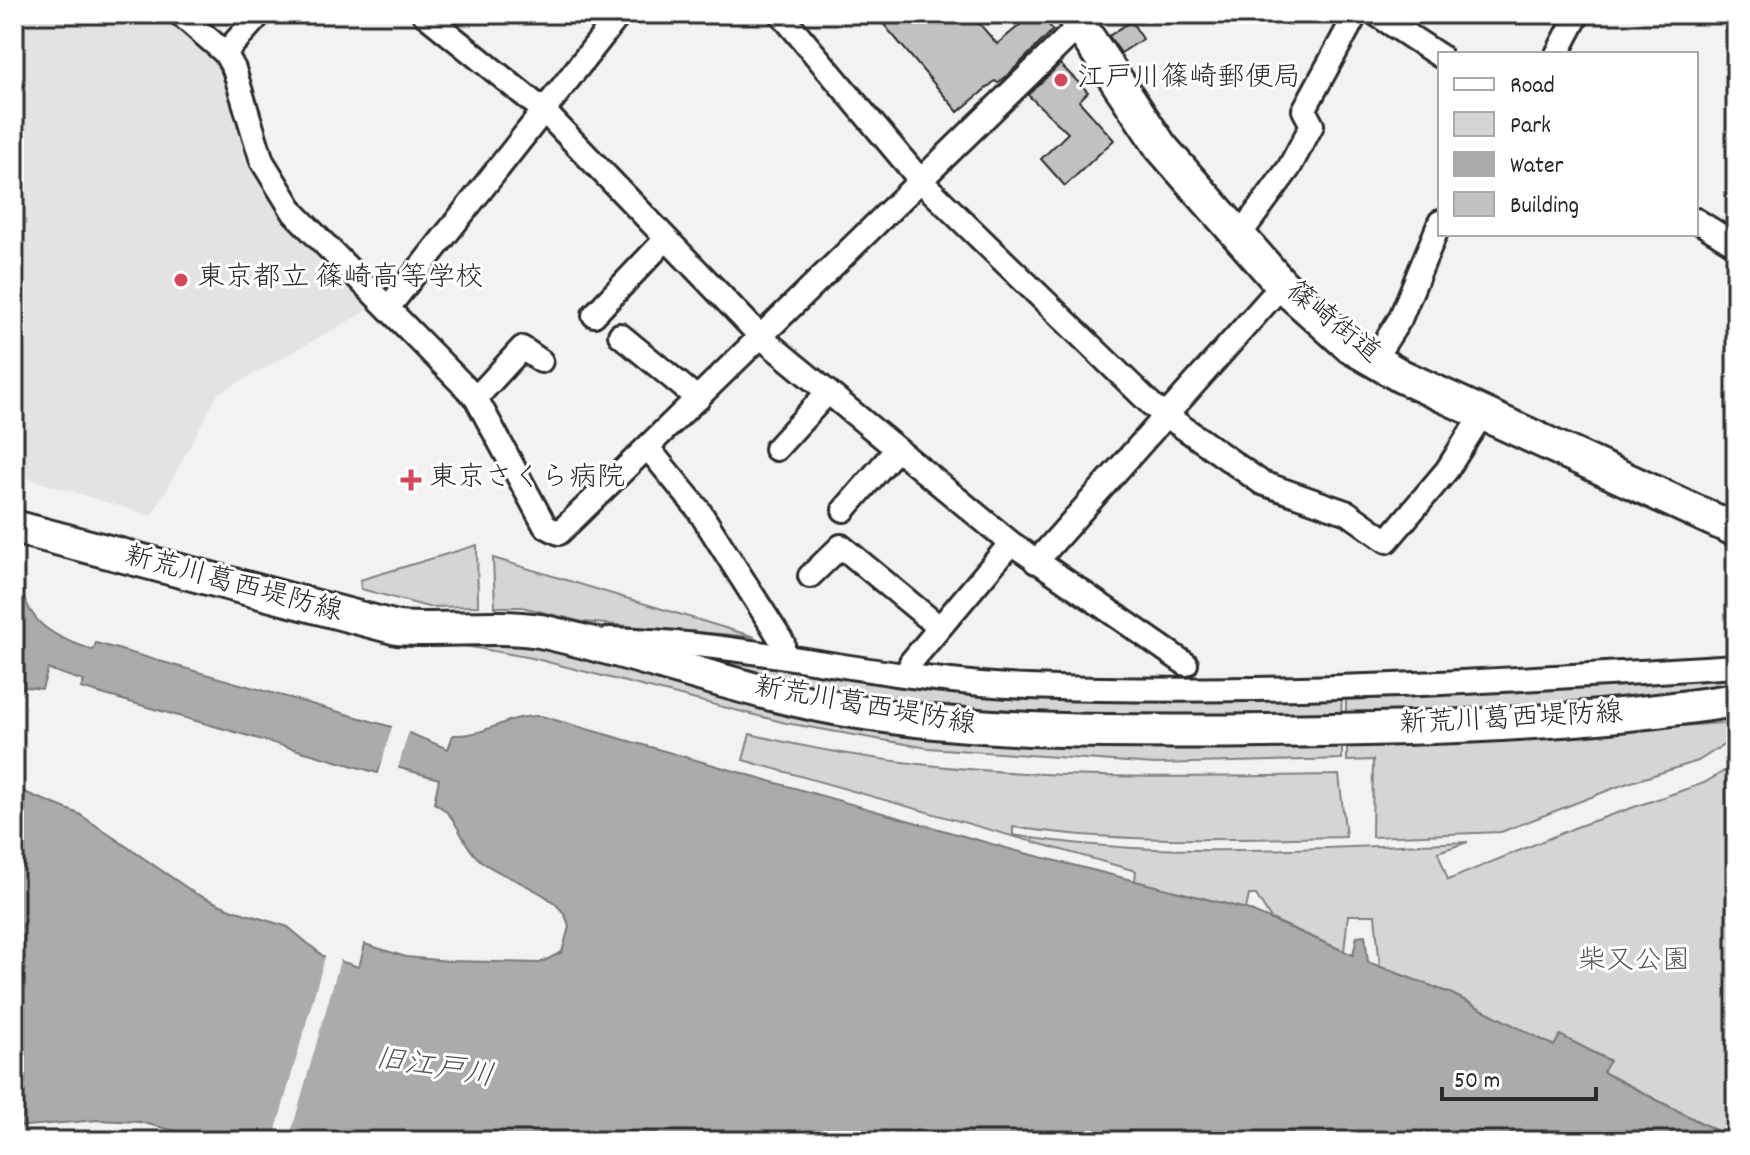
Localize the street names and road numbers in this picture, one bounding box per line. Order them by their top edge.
street label: 篠崎街道 [1276,273,1388,375]
street label: 新荒川葛西堤防線 [120,538,346,634]
street label: 新荒川葛西堤防線 [751,669,979,747]
street label: 新荒川葛西堤防線 [1398,695,1624,747]

